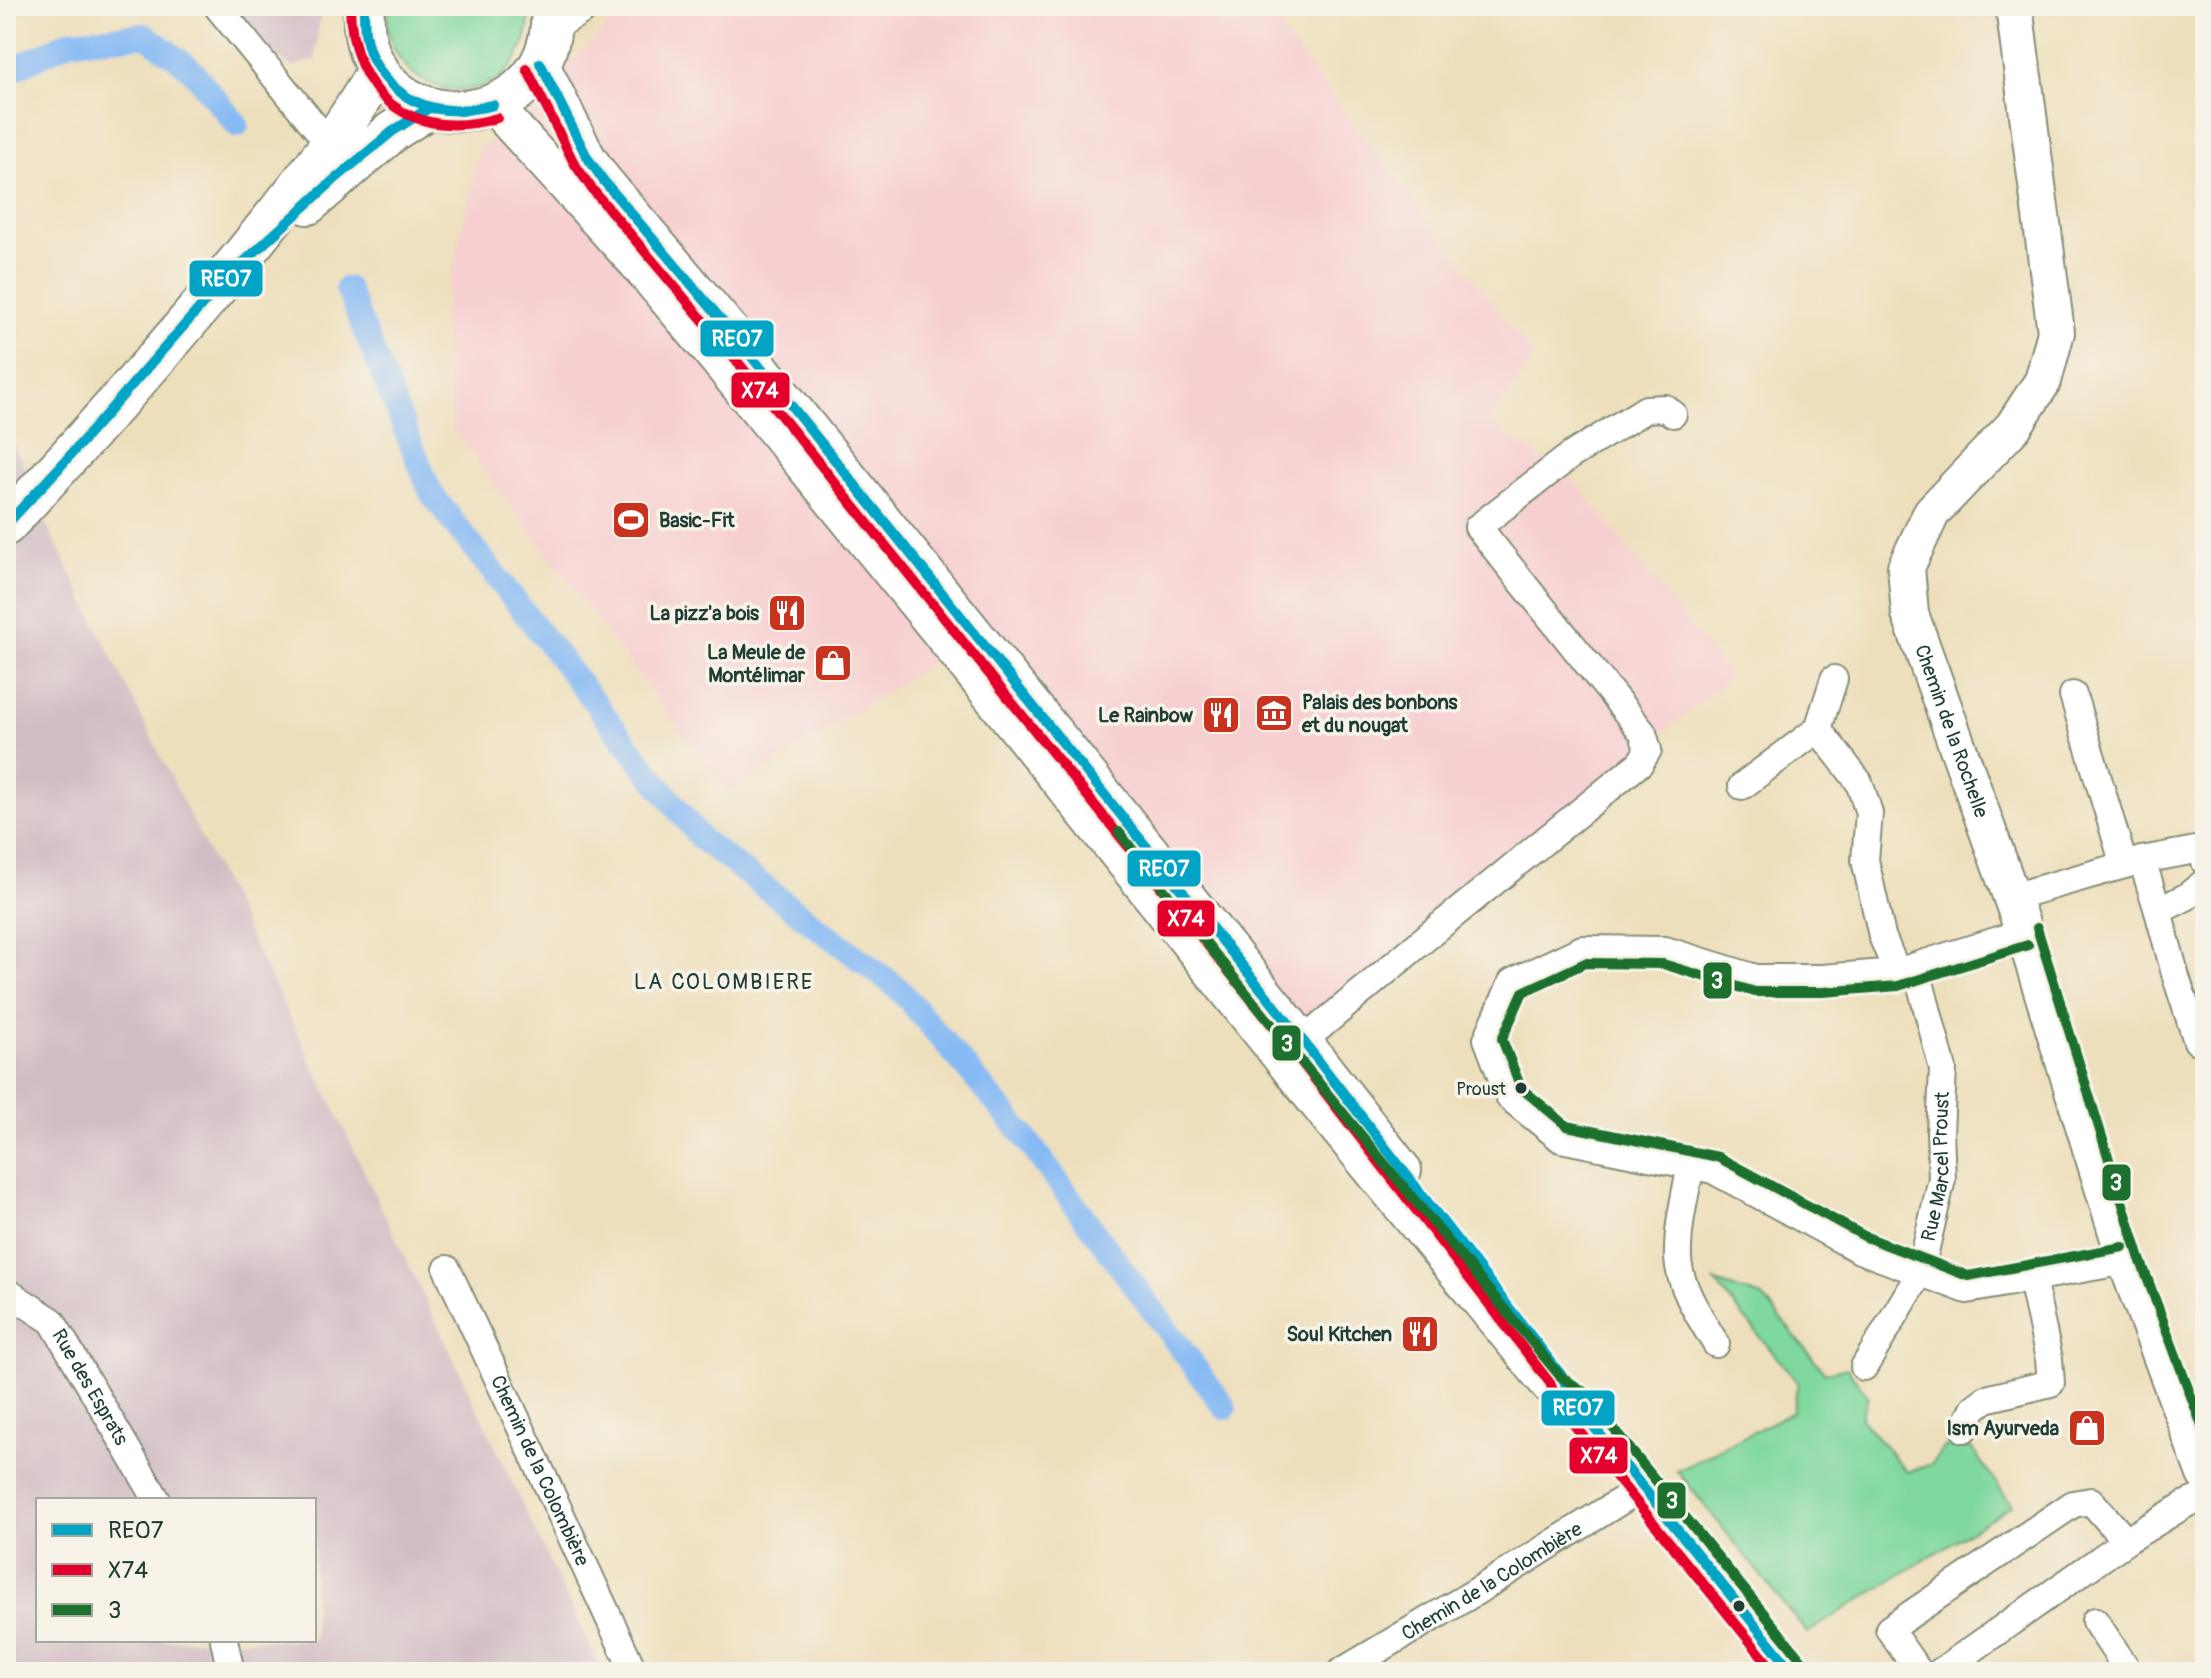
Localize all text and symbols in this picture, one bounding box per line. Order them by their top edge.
line badge: RE07 [188,259,264,298]
text: RE07 [201,265,252,293]
line badge: RE07 [699,319,775,358]
text: RE07 [712,325,763,353]
line badge: X74 [730,371,791,409]
text: X74 [742,377,779,405]
sports icon: Basic-Fit [610,499,652,541]
place label: Basic-Fit [659,508,735,533]
restaurant icon: La pizz'a bois [766,592,808,634]
place label: La pizz'a bois [650,601,759,626]
place label: La Meule de Montélimar [707,640,806,688]
street label: Chemin de la Rochelle [1909,641,1994,821]
shop icon: La Meule de Montélimar [812,642,854,684]
place label: Palais des bonbons et du nougat [1301,690,1458,738]
museum icon: Palais des bonbons et du nougat [1253,692,1295,734]
restaurant icon: Le Rainbow [1200,694,1242,736]
place label: Le Rainbow [1098,703,1193,728]
line badge: RE07 [1126,849,1202,888]
text: RE07 [1139,855,1190,883]
line badge: X74 [1156,899,1216,938]
text: X74 [1168,905,1205,933]
line badge: 3 [1702,961,1733,1000]
text: 3 [1711,967,1723,995]
district label: LA COLOMBIERE [634,968,814,996]
line badge: 3 [1271,1024,1302,1062]
text: 3 [1281,1030,1293,1058]
place label: Proust [1456,1078,1507,1101]
marker: Proust [1513,1080,1529,1096]
street label: Rue Marcel Proust [1916,1090,1955,1244]
line badge: 3 [2101,1163,2132,1202]
text: 3 [2110,1169,2122,1197]
restaurant icon: Soul Kitchen [1399,1313,1441,1355]
place label: Soul Kitchen [1286,1322,1392,1347]
street label: Rue des Esprats [46,1324,134,1450]
street label: Chemin de la Colombière [485,1371,595,1570]
line badge: RE07 [1540,1389,1616,1427]
text: RE07 [1553,1394,1604,1422]
shop icon: Ism Ayurveda [2066,1407,2108,1449]
place label: Ism Ayurveda [1946,1416,2059,1441]
line badge: X74 [1568,1436,1629,1475]
text: X74 [1581,1442,1618,1470]
line badge: 3 [1656,1481,1687,1520]
text: 3 [1666,1487,1678,1515]
legend [36,1498,316,1642]
text: RE07 [108,1516,164,1545]
street label: Chemin de la Colombière [1397,1516,1587,1646]
text: X74 [108,1556,148,1585]
text: 3 [108,1596,121,1625]
unlabelled marker [1731,1598,1747,1614]

